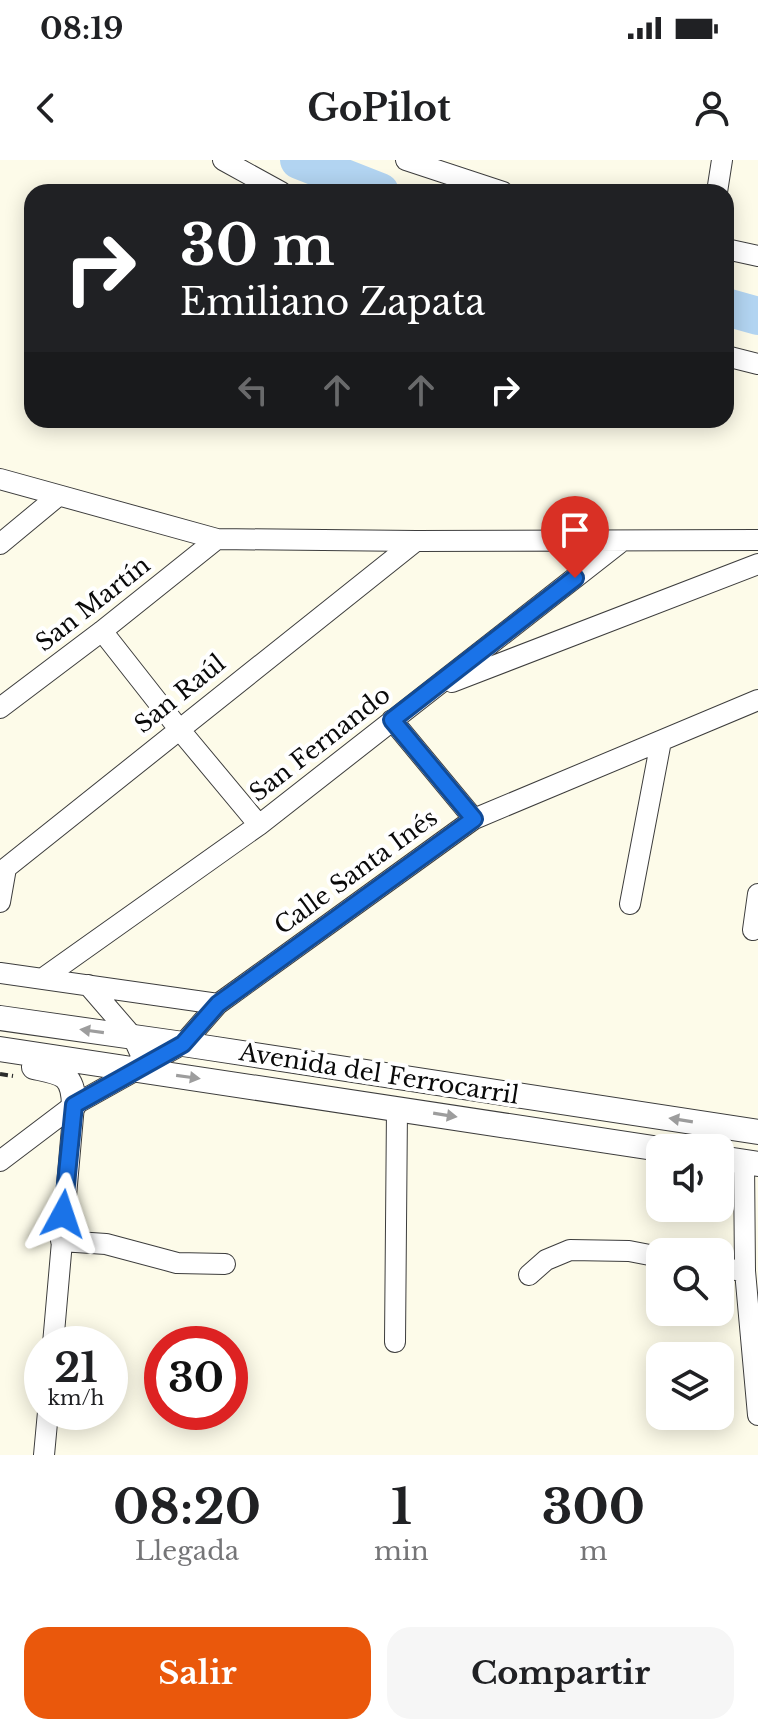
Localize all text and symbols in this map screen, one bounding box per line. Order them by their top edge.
text: 08:19 [40,10,124,47]
icon: back [24,86,68,130]
text: GoPilot [307,86,451,131]
icon: person [690,86,734,130]
text: 30 m [180,211,335,280]
icon: right [48,216,152,320]
text: Emiliano Zapata [180,280,485,325]
icon: left [231,368,275,412]
icon: ahead [315,368,359,412]
icon: ahead [399,368,443,412]
icon: right [483,368,527,412]
pin [541,496,609,578]
icon: arrive [553,508,597,552]
street label: San Martín [30,550,156,657]
street label: San Raúl [128,648,231,739]
street label: San Fernando [243,680,396,808]
street label: Calle Santa Inés [269,803,443,940]
one-way arrow [79,1024,104,1037]
street label: Avenida del Ferrocarril [236,1037,521,1110]
one-way arrow [176,1071,201,1084]
one-way arrow [433,1109,458,1122]
one-way arrow [668,1113,693,1126]
map controls [646,1134,734,1430]
button: sound [646,1134,734,1222]
position arrow [21,1172,105,1256]
button: search [646,1238,734,1326]
speed limit sign: 30 [144,1326,248,1430]
button: layers [646,1342,734,1430]
text: 21 [54,1343,98,1393]
text: km/h [48,1386,104,1410]
text: 08:20 [113,1477,261,1537]
text: 1 [391,1477,412,1537]
text: 300 [542,1477,645,1537]
text: Llegada [135,1535,239,1567]
text: min [374,1535,429,1567]
text: m [579,1535,607,1567]
button: Salir [24,1627,371,1719]
button: Compartir [387,1627,734,1719]

